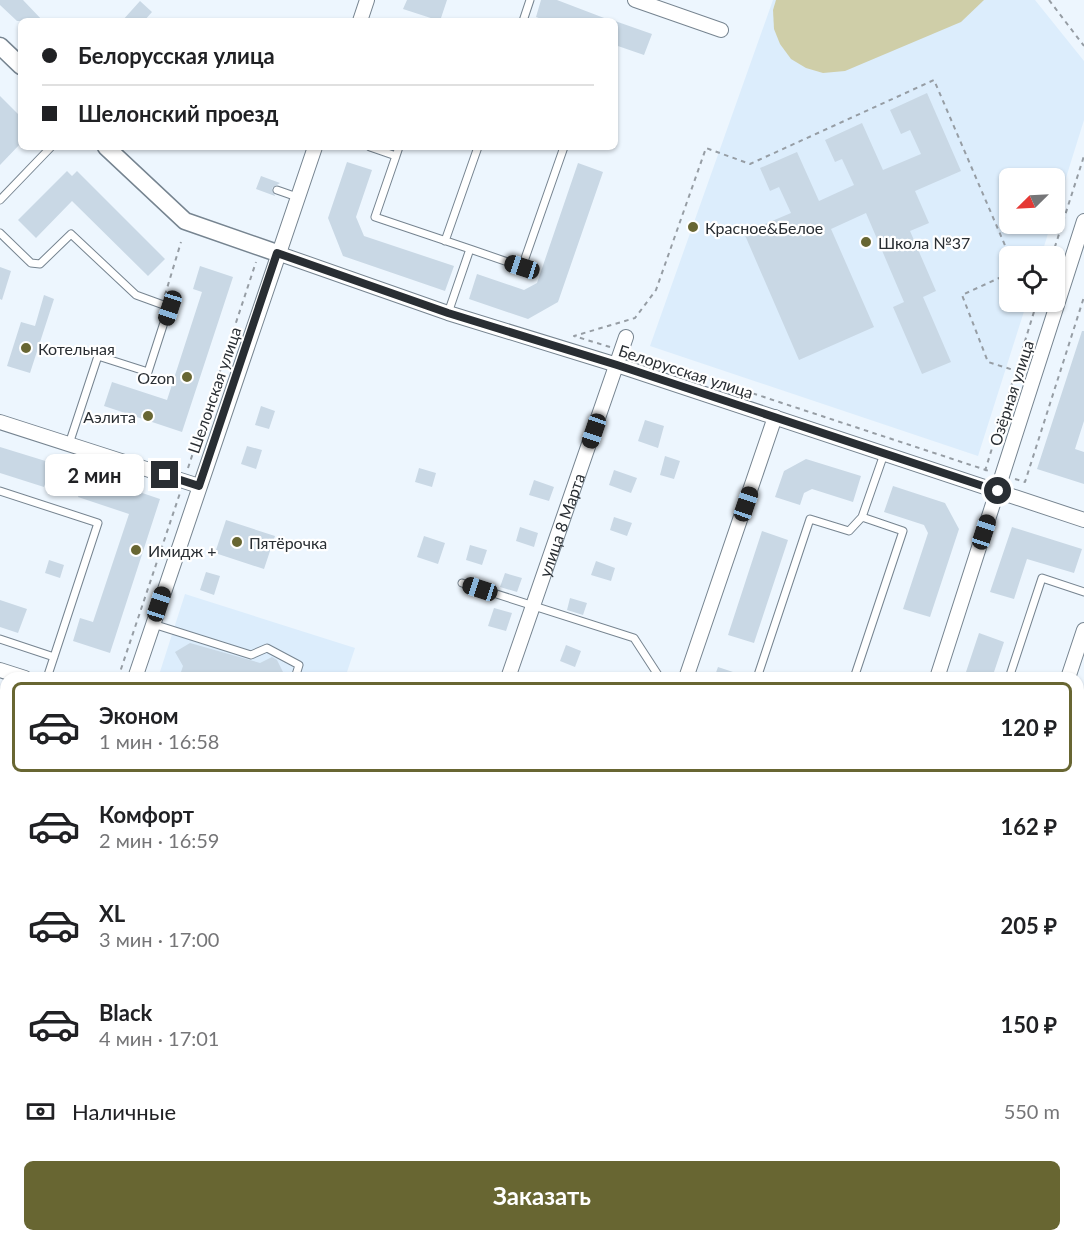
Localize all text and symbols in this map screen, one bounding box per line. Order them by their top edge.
text: Белорусская улица [78,42,275,69]
text: Шелонский проезд [78,100,278,127]
north arrow [999,168,1065,234]
map controls [999,168,1065,312]
place label: Красное&Белое [705,218,823,237]
marker: Красное&Белое [686,220,700,234]
place label: Школа №37 [878,233,970,252]
marker: Школа №37 [859,235,873,249]
button: locate [999,246,1065,312]
car [502,253,542,281]
car [156,288,184,328]
street label: Шелонская улица [183,324,245,456]
street label: Озёрная улица [985,338,1037,448]
place label: Котельная [38,339,115,358]
street label: Белорусская улица [616,340,756,402]
marker: Котельная [19,341,33,355]
place label: Ozon [137,368,175,387]
marker: Ozon [180,370,194,384]
place label: Аэлита [83,407,136,426]
marker: Аэлита [141,409,155,423]
car [580,411,608,451]
callout: 2 мин [45,454,144,496]
route end [151,461,178,488]
text: 2 мин [68,463,121,487]
street label: улица 8 Марта [534,471,588,579]
route start [984,477,1011,504]
car [732,484,760,524]
car [970,512,998,552]
place label: Пятёрочка [249,533,327,552]
marker: Пятёрочка [230,535,244,549]
place label: Имидж + [148,541,216,560]
marker: Имидж + [129,543,143,557]
car [460,575,500,603]
car [145,584,173,624]
icon: car [27,700,81,754]
text: Эконом [99,702,179,729]
text: 120 ₽ [1001,714,1057,741]
text: 1 мин · 16:58 [99,729,219,753]
icon: car [27,799,81,853]
text: Комфорт [99,801,194,828]
text: 162 ₽ [1001,813,1057,840]
text: 2 мин · 16:59 [99,828,219,852]
icon: car [27,898,81,952]
text: XL [99,900,125,927]
text: 205 ₽ [1001,912,1057,939]
text: 3 мин · 17:00 [99,927,219,951]
icon: car [27,997,81,1051]
text: Black [99,999,152,1026]
text: 150 ₽ [1001,1011,1057,1038]
text: 4 мин · 17:01 [99,1026,219,1050]
icon: cash [24,1095,57,1128]
text: Наличные [72,1098,176,1125]
text: 550 m [1004,1099,1060,1123]
button: Заказать [24,1161,1060,1230]

